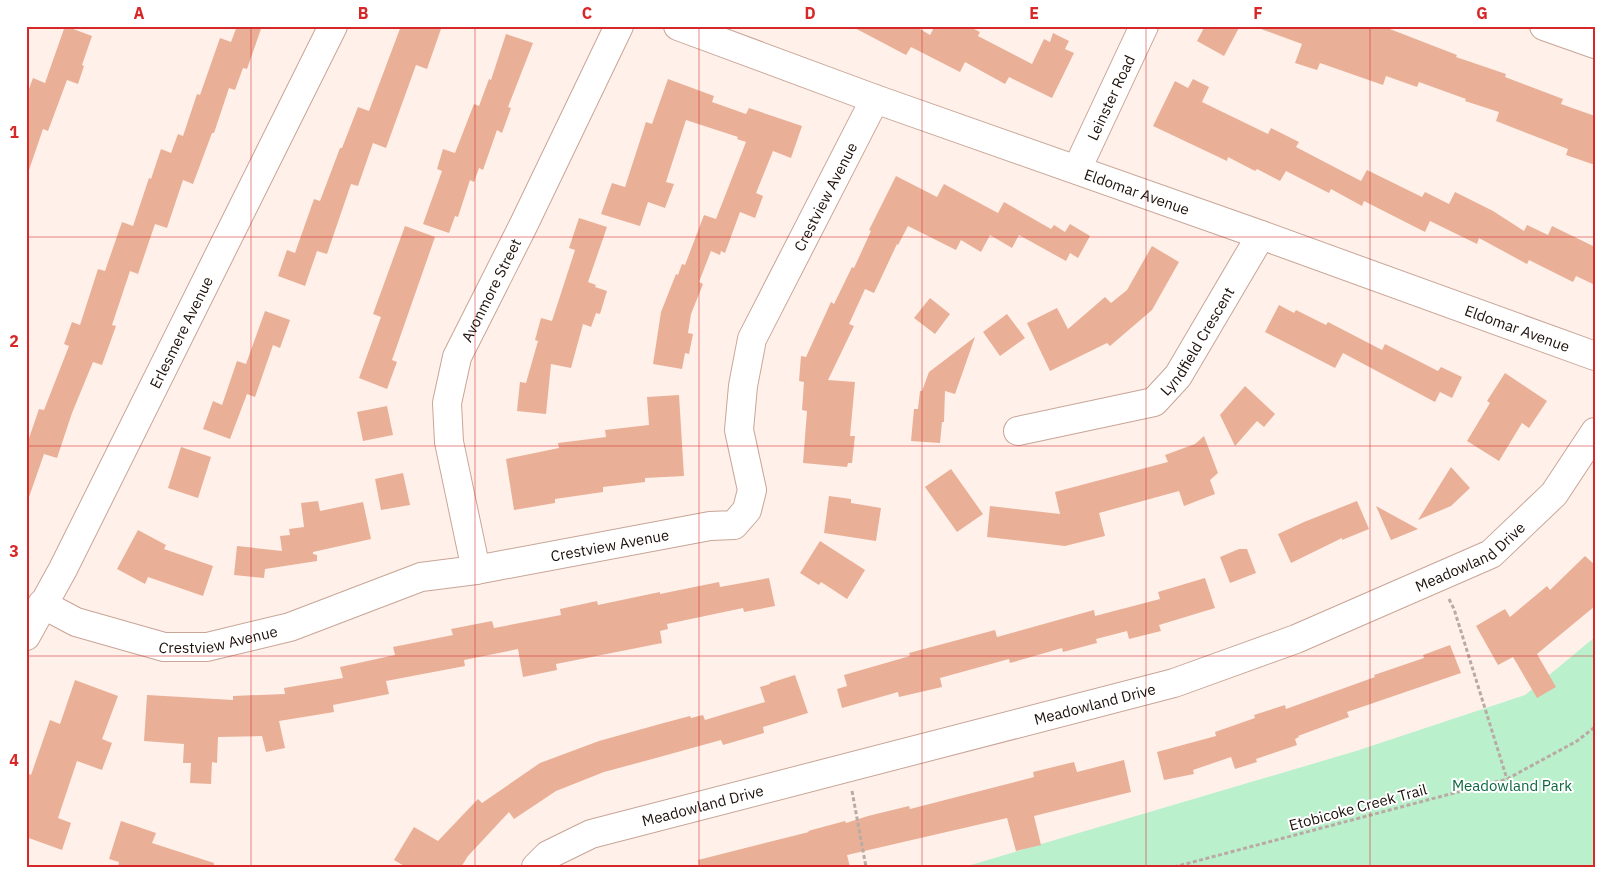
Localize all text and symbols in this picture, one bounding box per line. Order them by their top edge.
text: A [134,3,145,23]
text: B [358,3,369,23]
text: C [582,3,592,23]
text: D [804,3,816,23]
text: E [1029,3,1039,23]
text: F [1253,3,1263,23]
text: G [1476,3,1488,23]
street label: Leinster Road [1082,52,1139,143]
text: 1 [9,122,19,142]
street label: Crestview Avenue [789,139,861,254]
street label: Eldomar Avenue [1082,164,1192,219]
street label: Avonmore Street [457,235,525,345]
street label: Erlesmere Avenue [145,273,217,391]
street label: Lyndfield Crescent [1156,283,1238,399]
street label: Eldomar Avenue [1462,300,1572,356]
text: 2 [9,331,19,351]
street label: Meadowland Drive [1412,518,1529,595]
street label: Crestview Avenue [549,524,670,565]
text: 3 [9,541,19,561]
street label: Crestview Avenue [157,621,279,657]
street label: Meadowland Drive [1032,679,1157,728]
text: 4 [9,750,19,770]
park label: Meadowland Park [1452,776,1572,795]
street label: Etobicoke Creek Trail [1287,779,1429,835]
street label: Meadowland Drive [640,780,765,830]

